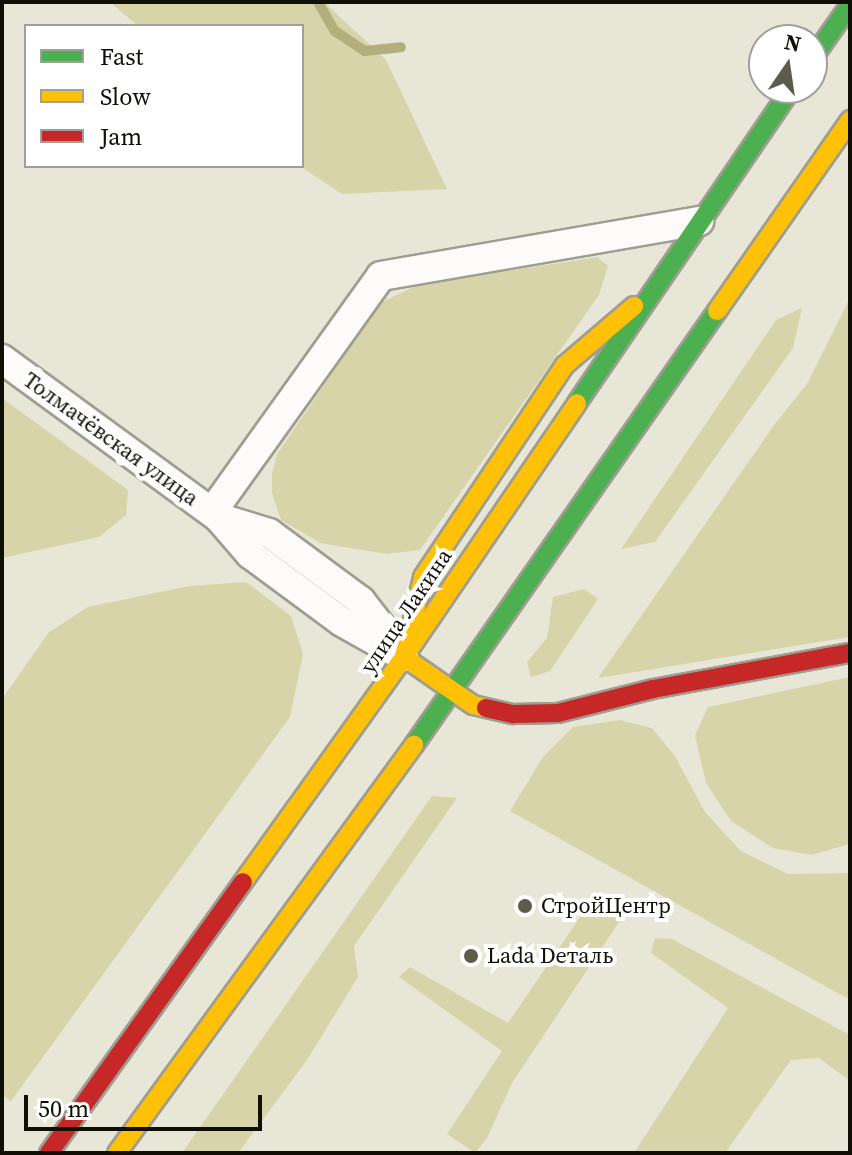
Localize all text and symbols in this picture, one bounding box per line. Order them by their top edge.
legend [24,24,304,168]
north arrow [748,24,828,104]
text: N [782,26,804,59]
text: Fast [100,40,143,73]
text: Slow [100,80,151,113]
text: Jam [100,120,142,153]
street label: Толмачёвская улица [18,367,204,511]
street label: улица Лакина [355,544,457,678]
place label: СтройЦентр [541,893,671,919]
marker: СтройЦентр [516,897,534,915]
place label: Lada Dеталь [487,943,613,969]
marker: Lada Dеталь [462,947,480,965]
scale bar [28,1079,266,1129]
text: 50 m [38,1092,89,1125]

